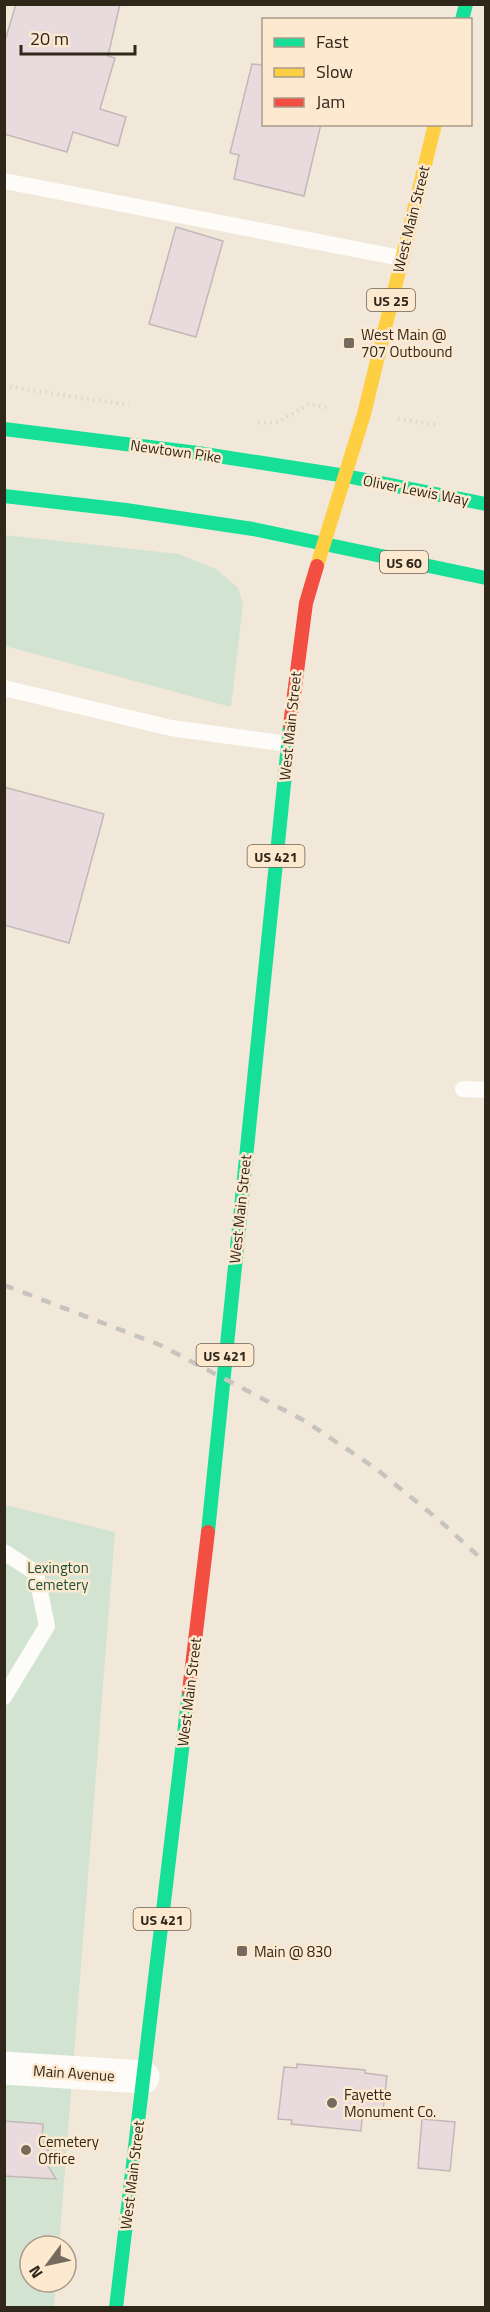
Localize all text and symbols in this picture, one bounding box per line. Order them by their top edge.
scale bar [21,18,135,56]
legend [262,18,472,126]
text: 20 m [30,25,69,52]
text: Fast [316,28,349,55]
text: Slow [316,58,353,85]
text: Jam [316,88,345,115]
street label: West Main Street [387,162,436,275]
road number: US 25 [367,289,415,311]
place label: West Main @ 707 Outbound [361,323,452,363]
marker: West Main @ 707 Outbound [342,336,356,350]
street label: Newtown Pike [129,433,223,469]
street label: Oliver Lewis Way [361,468,471,512]
road number: US 60 [380,551,428,573]
street label: West Main Street [273,670,307,782]
road number: US 421 [248,845,304,867]
street label: West Main Street [223,1153,257,1265]
road number: US 421 [196,1344,254,1366]
park label: Lexington Cemetery [27,1556,89,1596]
street label: West Main Street [171,1636,207,1748]
road number: US 421 [134,1908,190,1930]
place label: Main @ 830 [254,1940,332,1963]
marker: Main @ 830 [235,1944,249,1958]
street label: Main Avenue [32,2059,116,2087]
place label: Fayette Monument Co. [344,2083,436,2123]
marker: Fayette Monument Co. [325,2096,339,2110]
street label: West Main Street [114,2119,150,2231]
place label: Cemetery Office [38,2130,99,2170]
marker: Cemetery Office [19,2143,33,2157]
north arrow [18,2234,78,2294]
text: N [22,2261,49,2283]

